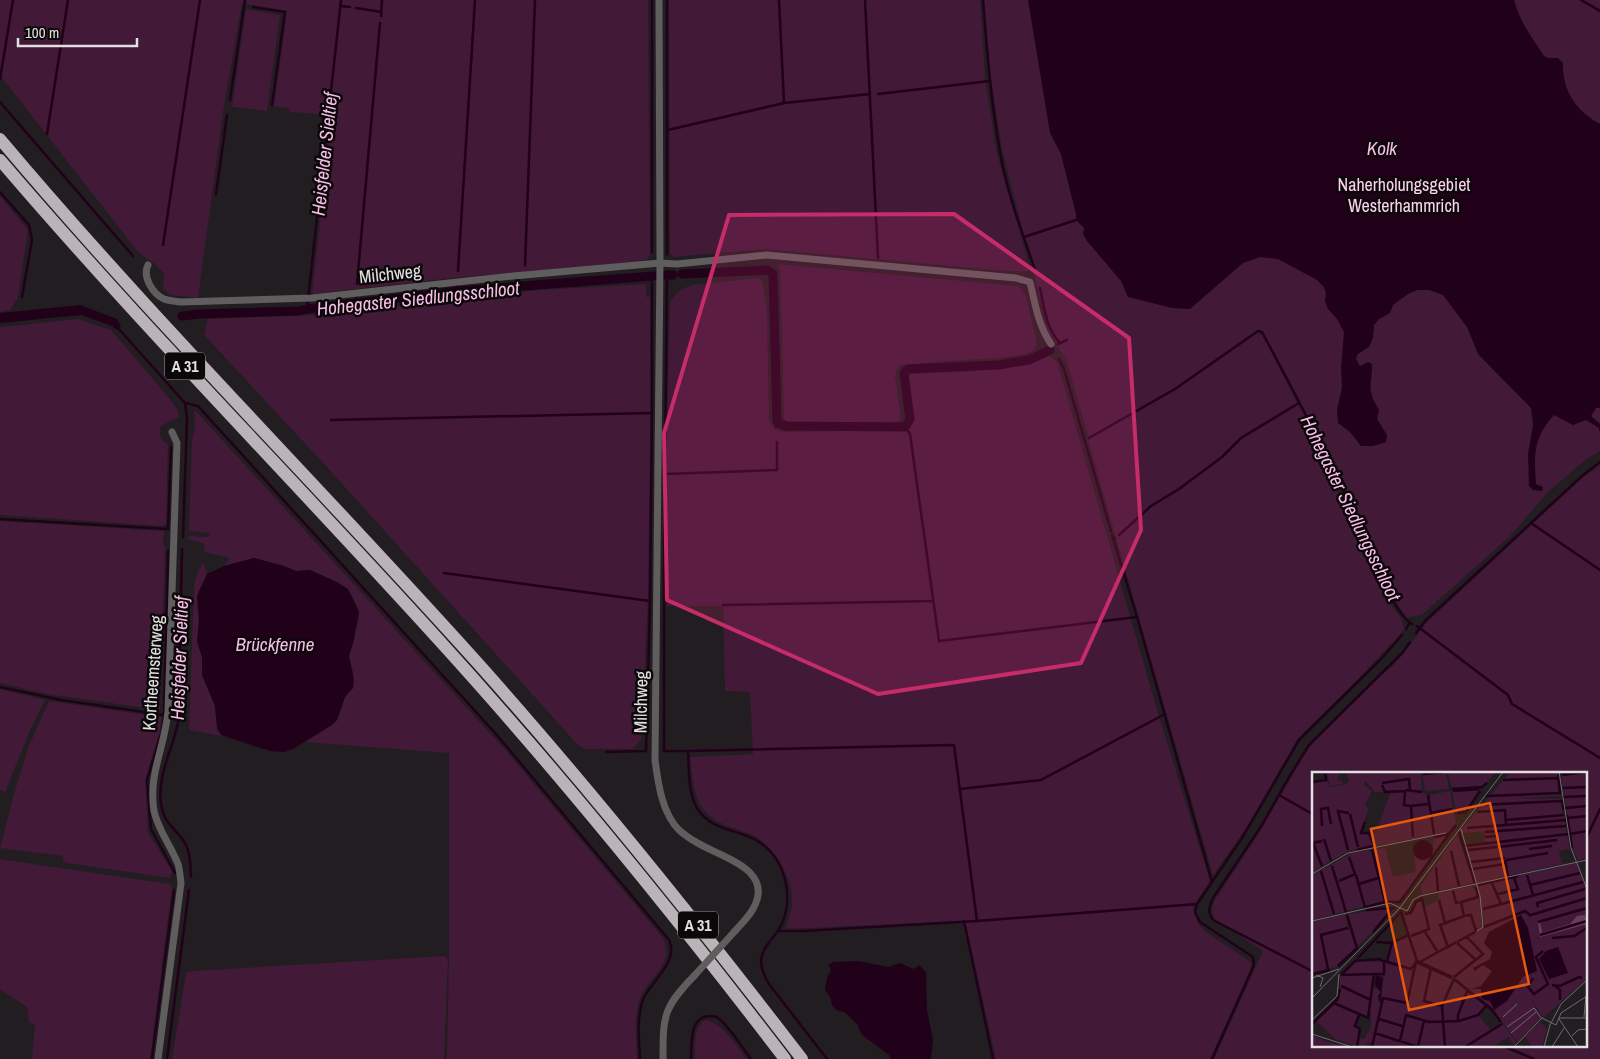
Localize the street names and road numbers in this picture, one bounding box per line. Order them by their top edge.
street label: Milchweg [358,258,423,289]
road number: A 31 [165,352,205,380]
street label: Kortheemsterweg [136,614,169,732]
street label: Milchweg [627,670,654,733]
road number: A 31 [678,912,718,938]

